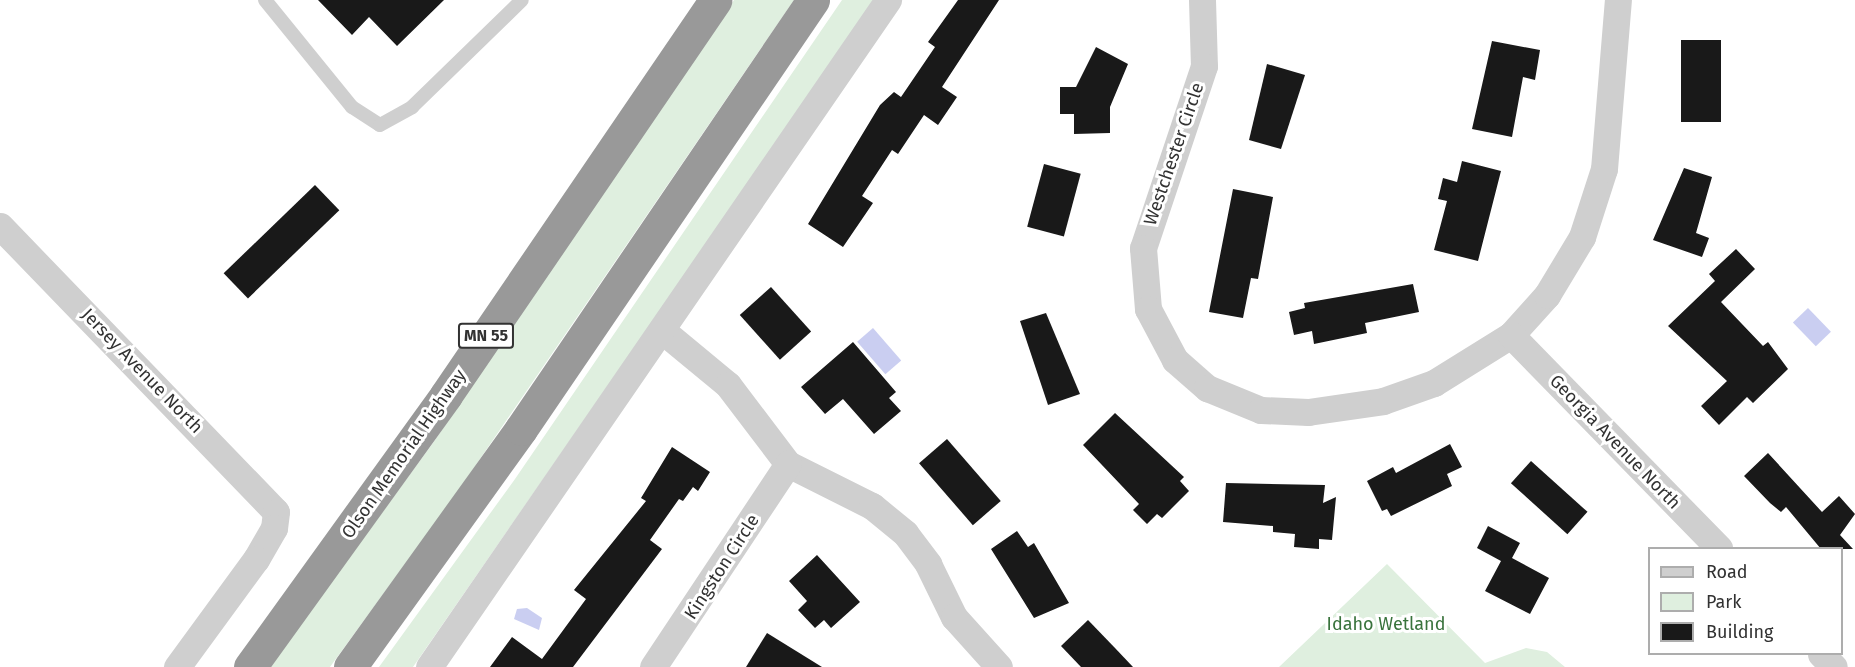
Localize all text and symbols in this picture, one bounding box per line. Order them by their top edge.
street label: Westchester Circle [1139,80,1209,228]
street label: Jersey Avenue North [77,304,207,438]
road number: MN 55 [458,323,514,349]
street label: Olson Memorial Highway [337,365,471,543]
street label: Georgia Avenue North [1545,370,1685,514]
street label: Kingston Circle [680,510,764,624]
legend [1648,547,1843,655]
text: Road [1706,561,1748,583]
text: Park [1706,591,1741,613]
park label: Idaho Wetland [1327,613,1445,635]
text: Building [1706,621,1773,643]

